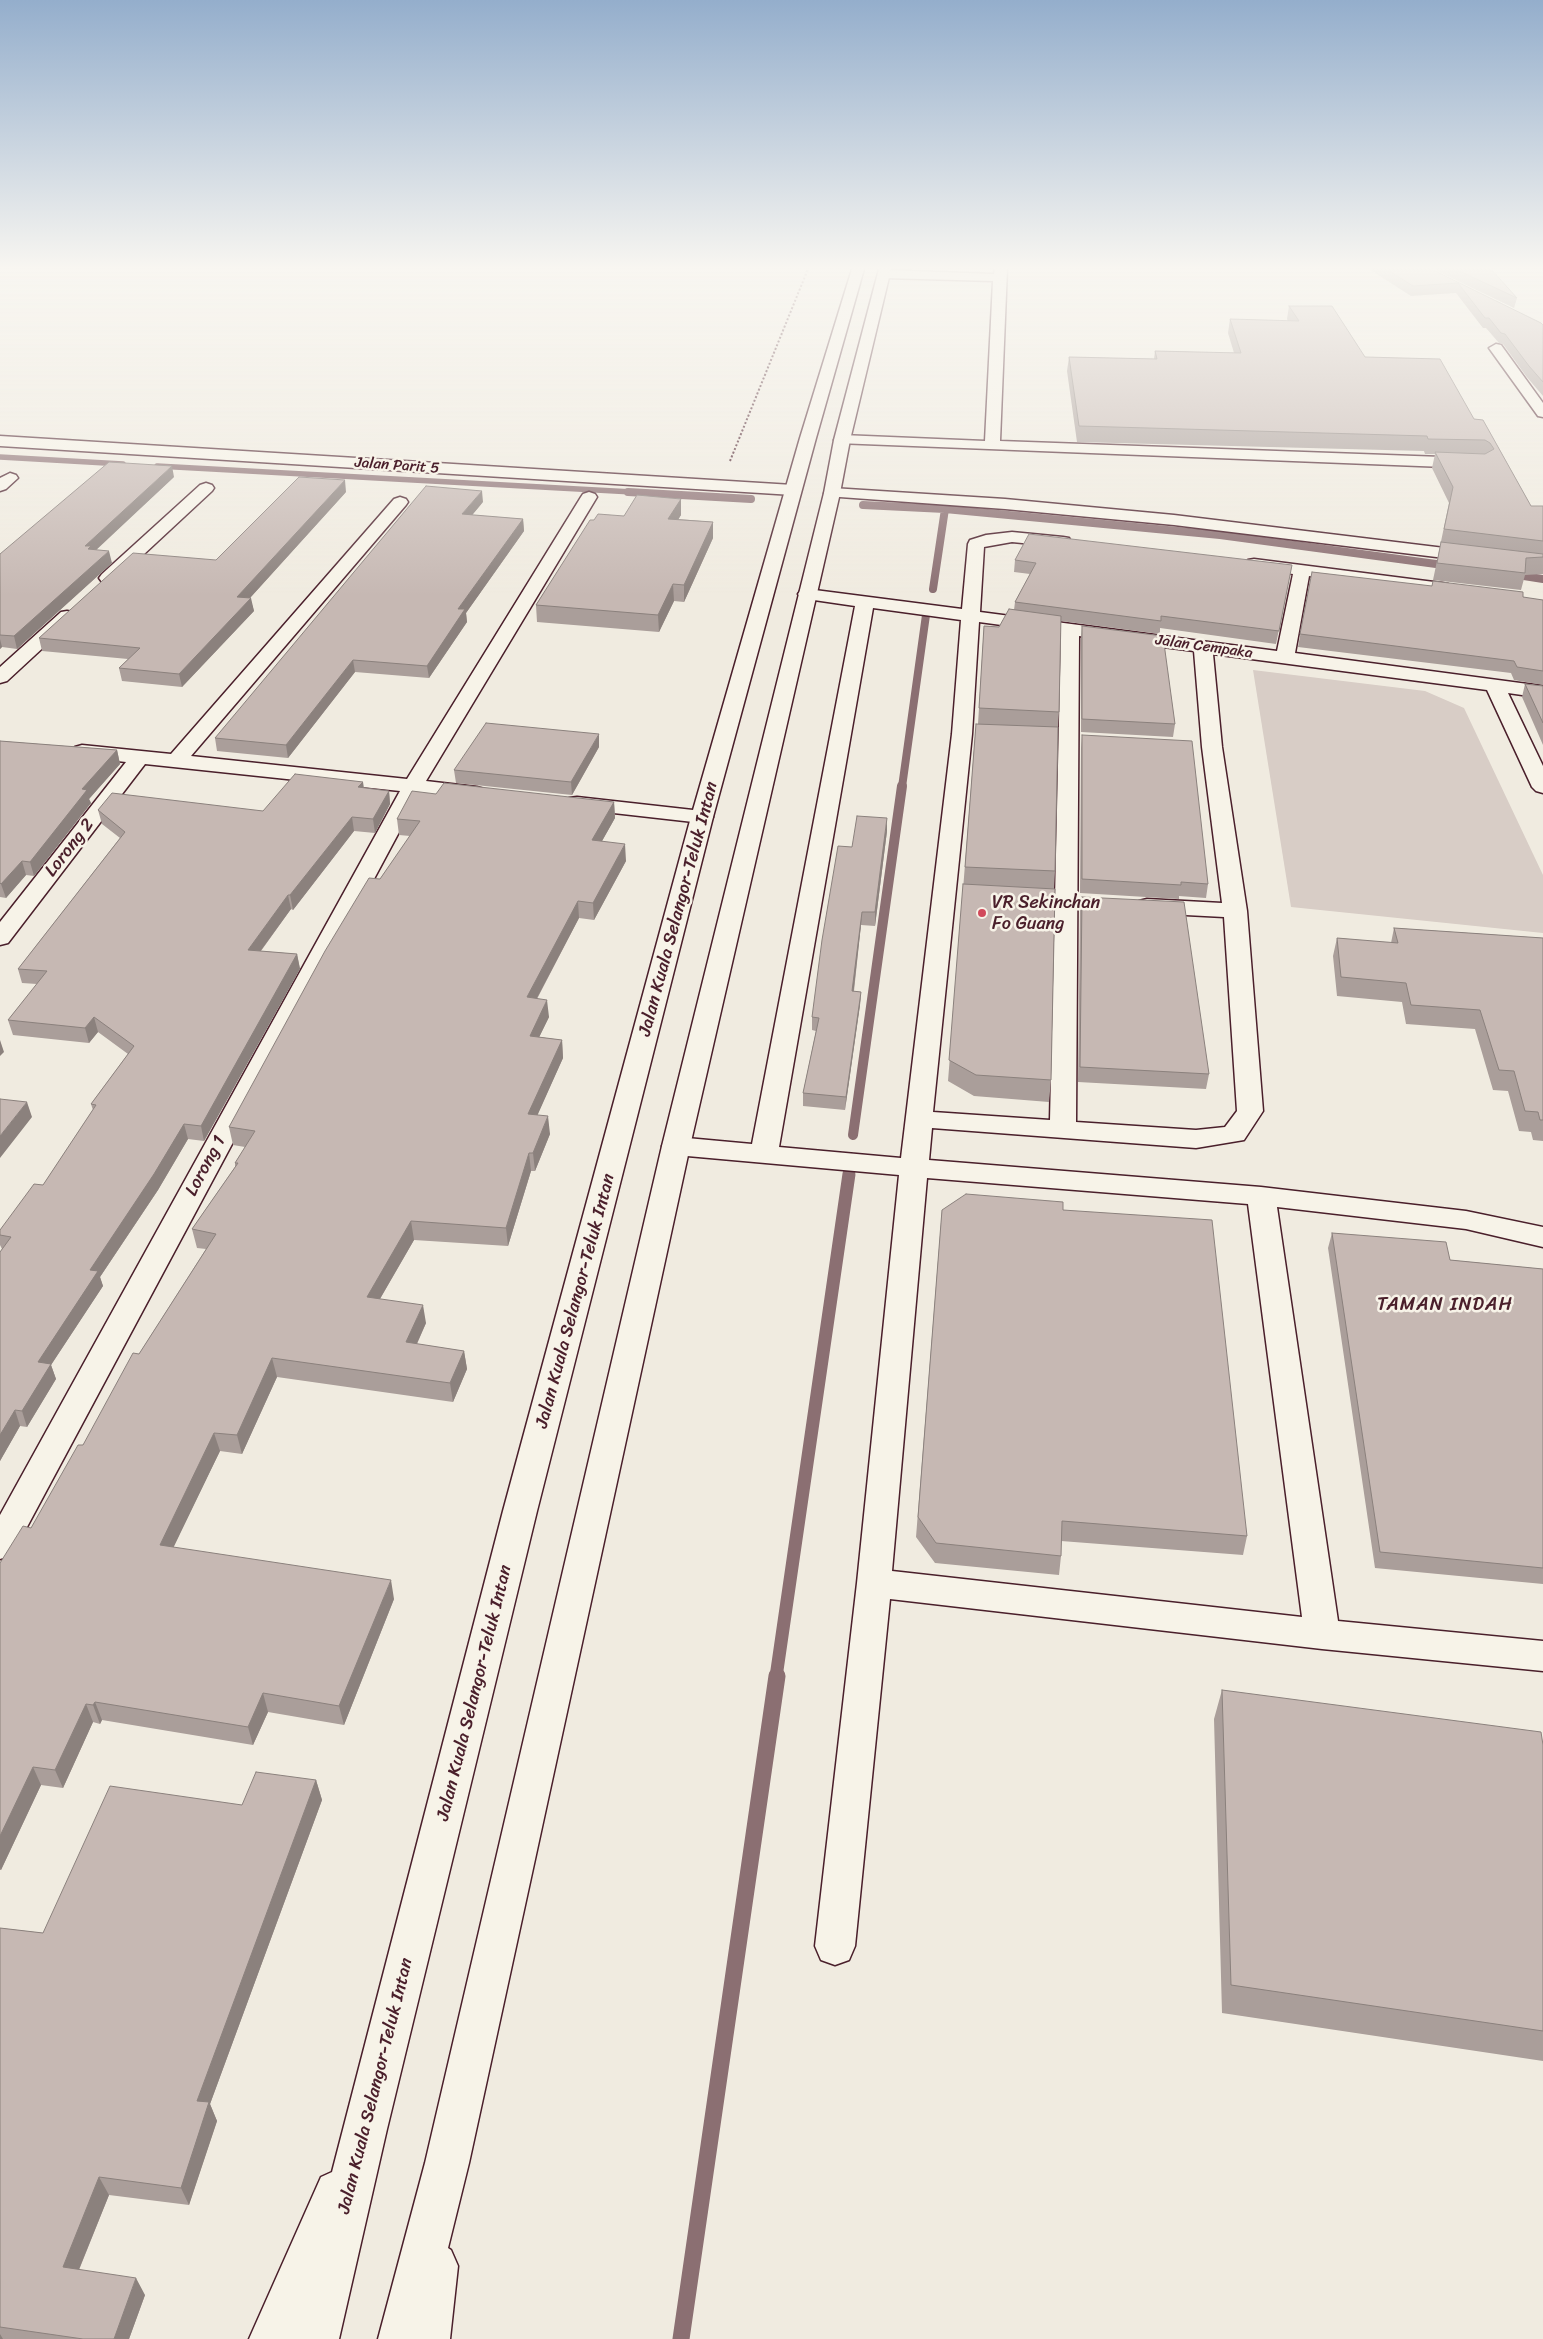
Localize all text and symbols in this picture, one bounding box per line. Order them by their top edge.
street label: Jalan Parit 5 [354,454,440,478]
street label: Jalan Cempaka [1154,631,1254,663]
street label: Jalan Kuala Selangor-Teluk Intan [635,779,723,1039]
street label: Lorong 2 [41,815,99,881]
place label: VR Sekinchan Fo Guang [992,892,1100,934]
marker: VR Sekinchan Fo Guang [976,907,988,919]
street label: Lorong 1 [181,1132,231,1200]
street label: Jalan Kuala Selangor-Teluk Intan [532,1171,620,1431]
district label: TAMAN INDAH [1375,1294,1515,1316]
street label: Jalan Kuala Selangor-Teluk Intan [433,1563,517,1823]
street label: Jalan Kuala Selangor-Teluk Intan [334,1956,418,2216]

